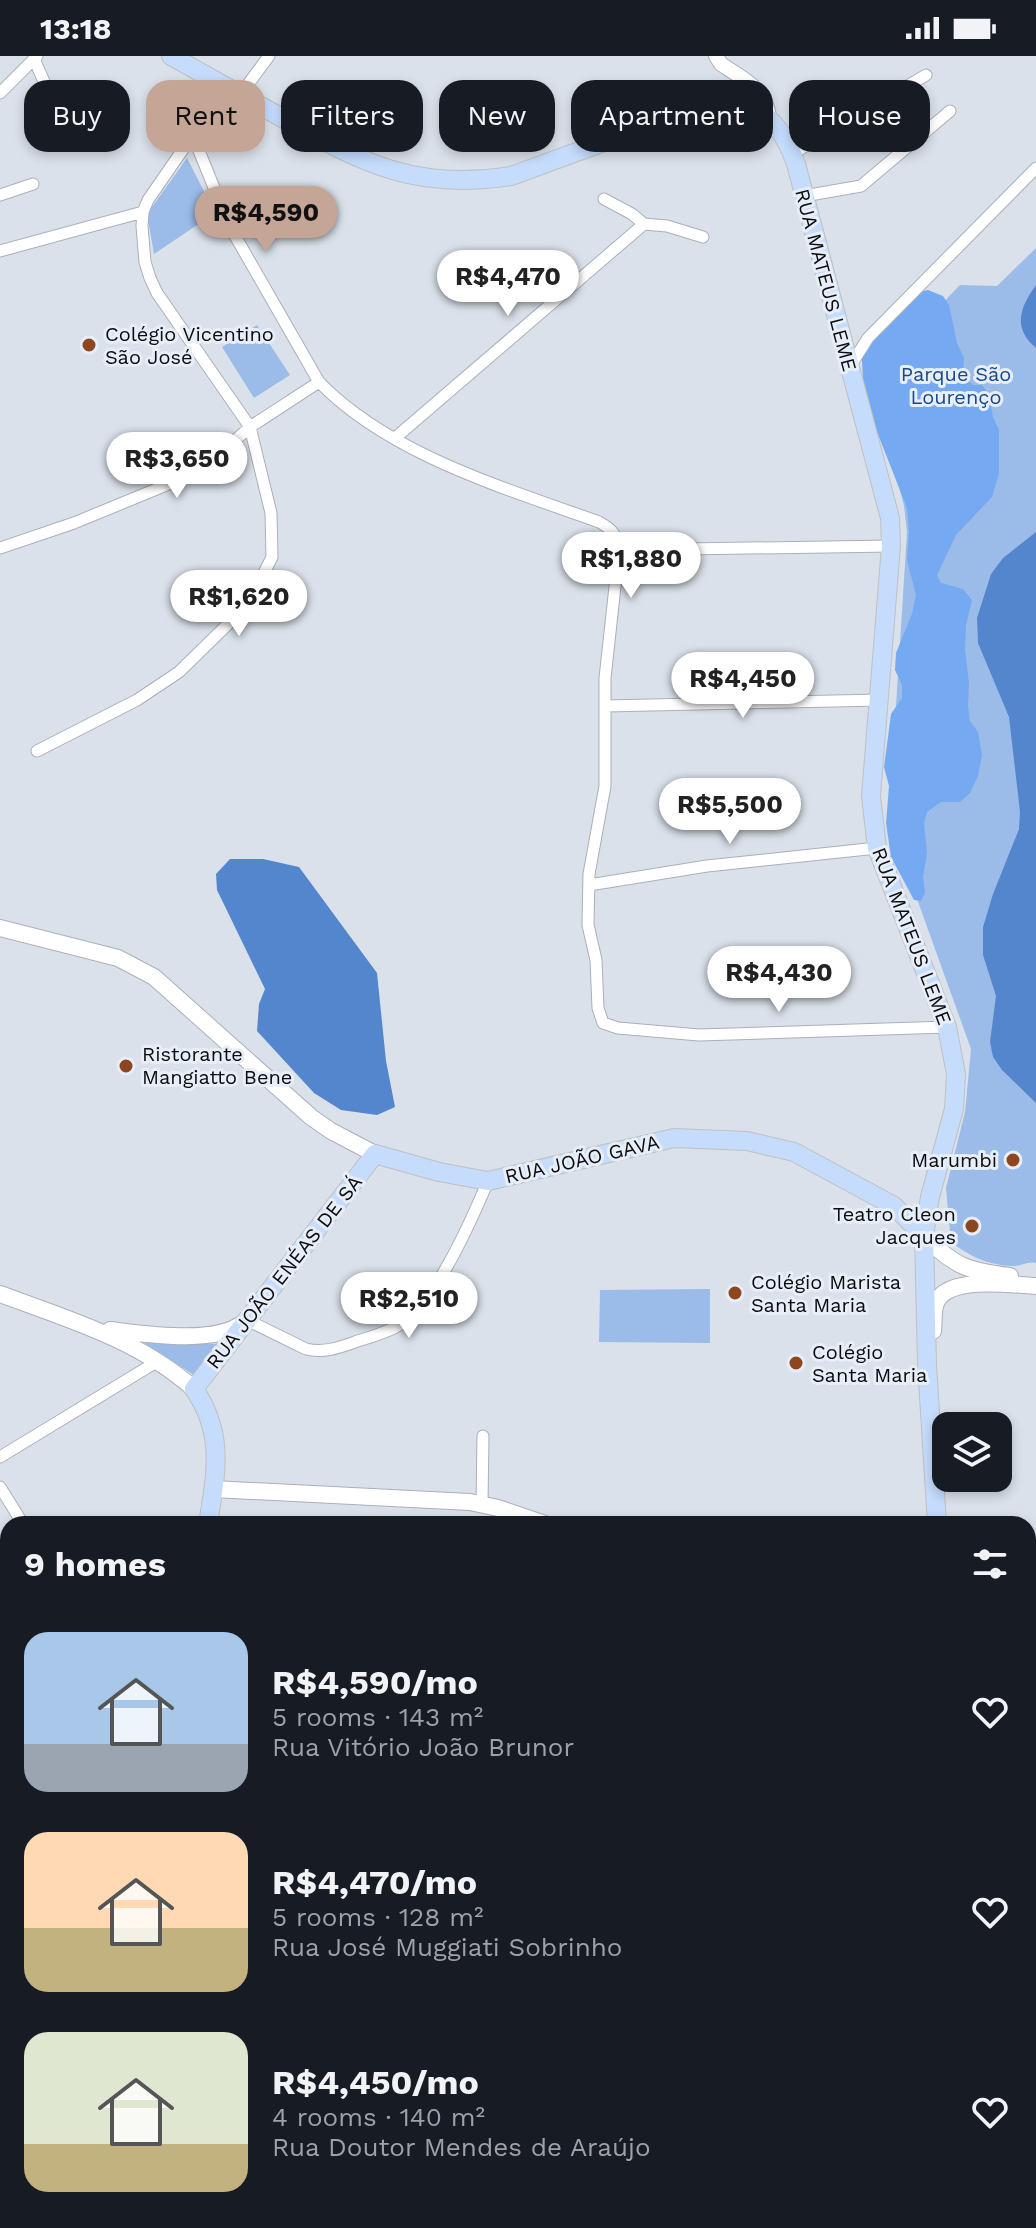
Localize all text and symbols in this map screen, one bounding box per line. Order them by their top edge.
text: 13:18 [40,11,112,46]
chip: Buy [24,80,130,152]
chip: Rent [146,80,265,152]
chip: Filters [281,80,423,152]
chip: New [439,80,555,152]
chip: Apartment [571,80,773,152]
chip: House [789,80,930,152]
pin: R$4,590 [192,186,340,254]
street label: RUA MATEUS LEME [790,186,862,374]
text: R$4,590 [213,197,319,227]
pin: R$4,470 [434,250,582,318]
text: R$4,470 [455,261,561,291]
place label: Colégio Vicentino São José [105,322,274,369]
marker: Colégio Vicentino São José [80,336,98,354]
park label: Parque São Lourenço [901,362,1011,409]
pin: R$3,650 [103,432,251,500]
text: R$3,650 [124,443,230,473]
pin: R$1,880 [557,532,705,600]
text: R$1,880 [580,543,682,573]
pin: R$1,620 [165,570,313,638]
text: R$1,620 [188,581,290,611]
pin: R$4,450 [669,652,817,720]
text: R$4,450 [689,663,797,693]
pin: R$5,500 [656,778,804,846]
text: R$5,500 [677,789,783,819]
street label: RUA MATEUS LEME [867,844,957,1028]
pin: R$4,430 [705,946,853,1014]
text: R$4,430 [725,957,833,987]
place label: Ristorante Mangiatto Bene [142,1042,292,1089]
marker: Ristorante Mangiatto Bene [117,1057,135,1075]
street label: RUA JOÃO GAVA [503,1130,661,1188]
place label: Marumbi [911,1148,997,1172]
marker: Marumbi [1004,1151,1022,1169]
street label: RUA JOÃO ENÉAS DE SÁ [201,1171,367,1373]
place label: Teatro Cleon Jacques [833,1202,956,1249]
marker: Teatro Cleon Jacques [963,1217,981,1235]
place label: Colégio Marista Santa Maria [751,1270,901,1317]
pin: R$2,510 [335,1272,483,1340]
text: R$2,510 [359,1283,459,1313]
marker: Colégio Marista Santa Maria [726,1284,744,1302]
place label: Colégio Santa Maria [812,1340,927,1387]
marker: Colégio Santa Maria [787,1354,805,1372]
map controls [932,1412,1012,1492]
button: layers [932,1412,1012,1492]
icon: filters [968,1542,1012,1586]
text: 9 homes [24,1544,166,1584]
text: R$4,590/mo [272,1662,478,1702]
icon: home [88,1664,184,1760]
icon: heart [968,1690,1012,1734]
text: 5 rooms · 143 m² [272,1702,483,1732]
text: Rua Vitório João Brunor [272,1732,574,1762]
text: R$4,470/mo [272,1862,477,1902]
icon: home [88,1864,184,1960]
icon: heart [968,1890,1012,1934]
text: 5 rooms · 128 m² [272,1902,483,1932]
text: Rua José Muggiati Sobrinho [272,1932,622,1962]
text: R$4,450/mo [272,2062,479,2102]
icon: home [88,2064,184,2160]
icon: heart [968,2090,1012,2134]
text: 4 rooms · 140 m² [272,2102,485,2132]
text: Rua Doutor Mendes de Araújo [272,2132,651,2162]

